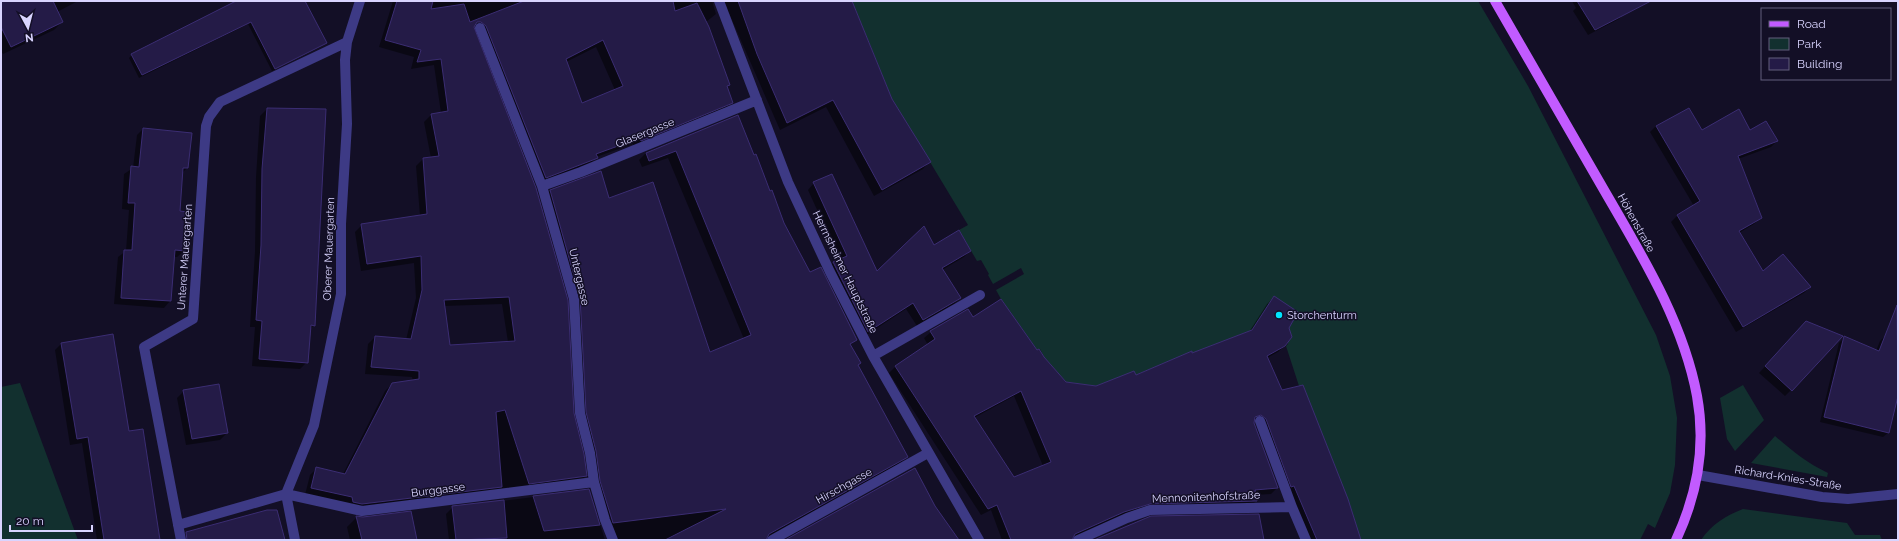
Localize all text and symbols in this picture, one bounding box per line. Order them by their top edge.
north arrow [8,8,48,48]
legend [1761,8,1891,80]
text: Road [1797,17,1826,31]
text: N [24,30,34,44]
text: Park [1797,37,1822,51]
text: Building [1797,57,1843,71]
street label: Glasergasse [614,115,677,151]
street label: Höhenstraße [1615,191,1658,255]
street label: Oberer Mauergarten [321,197,337,301]
street label: Unterer Mauergarten [175,203,195,311]
street label: Herrnsheimer Hauptstraße [810,209,881,336]
street label: Untergasse [566,247,592,307]
place label: Storchenturm [1287,309,1357,322]
marker: Storchenturm [1274,310,1284,320]
street label: Richard-Knies-Straße [1734,463,1843,493]
street label: Hirschgasse [814,465,875,507]
street label: Burggasse [410,480,466,500]
street label: Mennonitenhofstraße [1152,489,1261,505]
scale bar [10,507,92,533]
text: 20 m [16,514,44,528]

